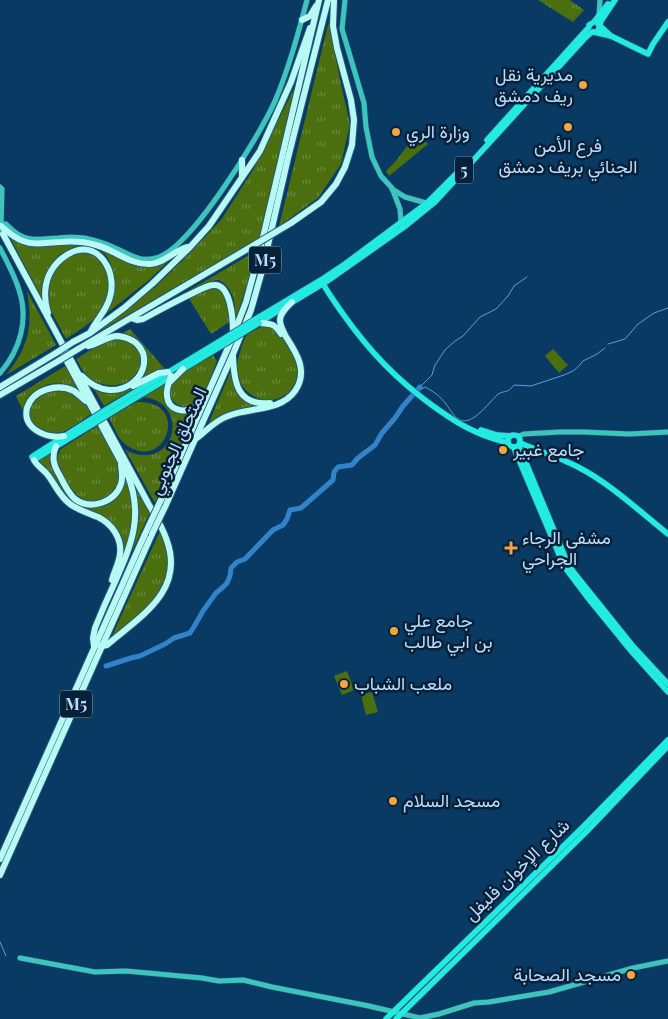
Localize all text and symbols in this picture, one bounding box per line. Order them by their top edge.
place label: مديرية نقل ريف دمشق [494,62,573,107]
marker: مديرية نقل ريف دمشق [577,79,589,91]
place label: وزارة الري [406,119,470,147]
marker: فرع الأمن الجنائي بريف دمشق [562,121,574,133]
marker: وزارة الري [390,126,402,138]
place label: فرع الأمن الجنائي بريف دمشق [499,133,637,182]
road number: 5 [455,156,473,184]
road number: M5 [249,246,281,274]
street label: المتحلق الجنوبي [143,383,215,500]
place label: جامع غبير [512,437,584,462]
marker: جامع غبير [497,444,509,456]
place label: مشفى الرجاء الجراحي [522,525,611,574]
marker: مشفى الرجاء الجراحي [504,541,518,555]
place label: جامع علي بن ابي طالب [404,608,492,657]
marker: جامع علي بن ابي طالب [388,625,400,637]
place label: ملعب الشباب [354,671,452,695]
marker: ملعب الشباب [338,678,350,690]
road number: M5 [60,691,92,718]
place label: مسجد السلام [403,788,500,813]
marker: مسجد السلام [387,795,399,807]
street label: شارع الإخوان فليفل [459,813,575,926]
place label: مسجد الصحابة [513,962,621,986]
marker: مسجد الصحابة [625,969,637,981]

